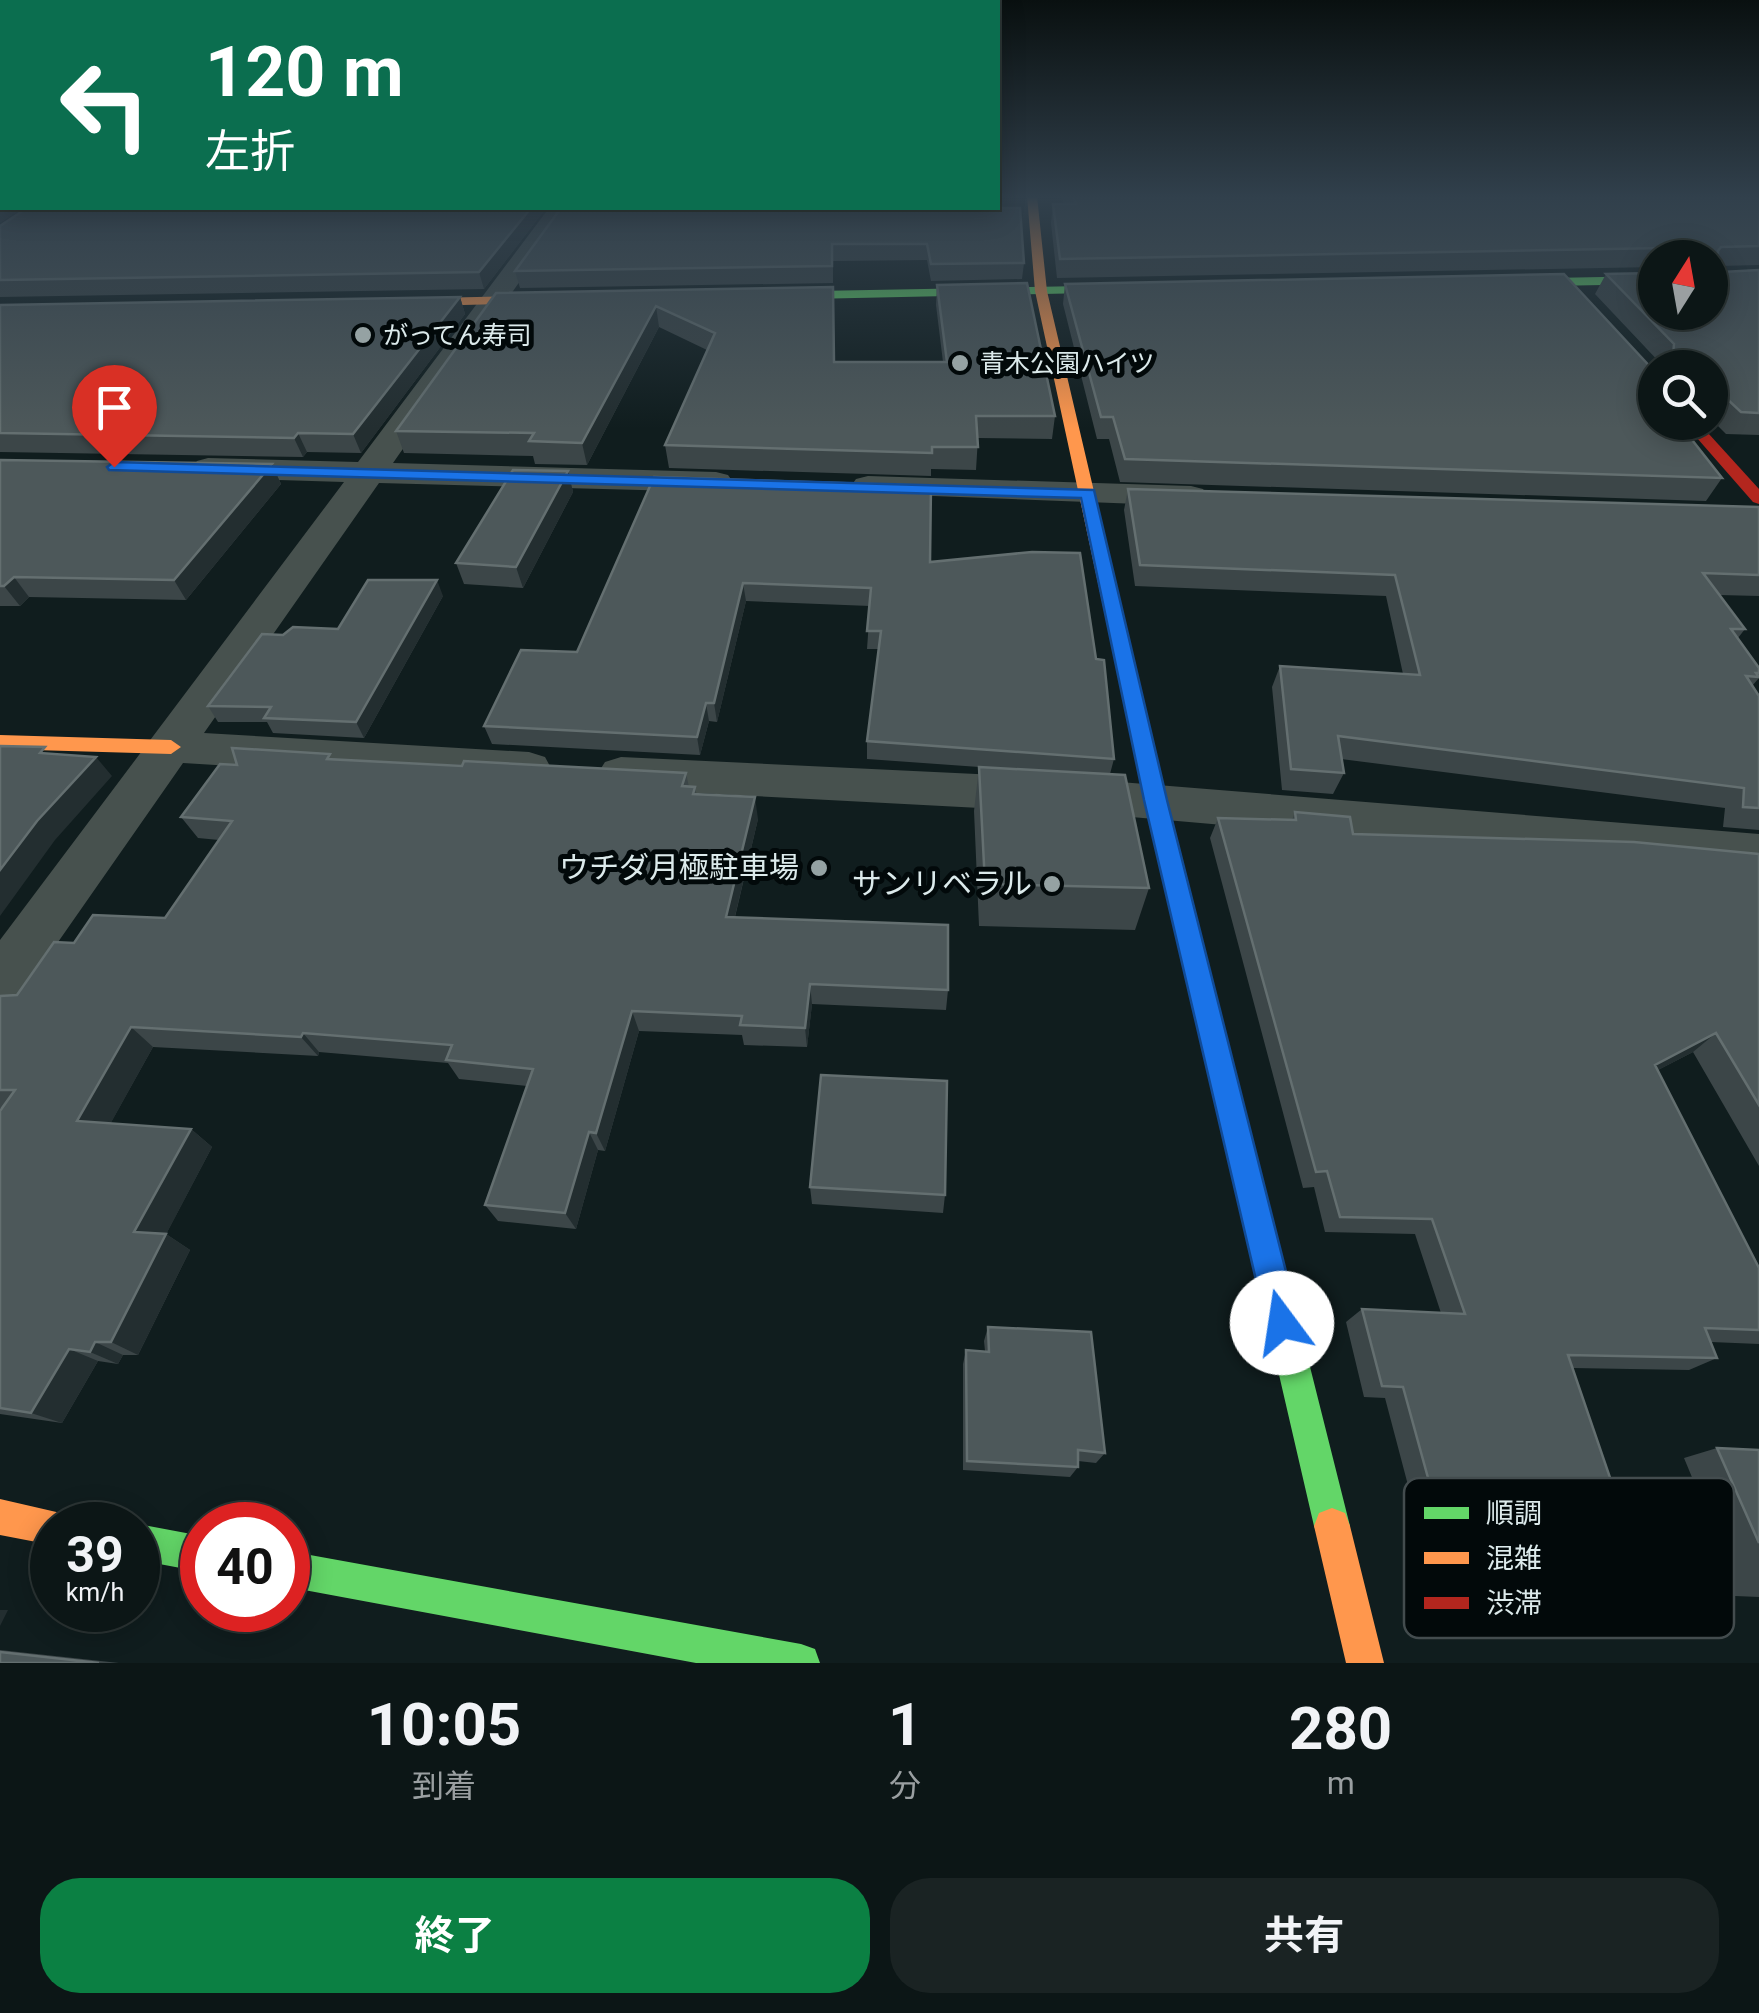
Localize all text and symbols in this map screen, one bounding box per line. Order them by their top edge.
text: 120 m [205,31,404,113]
icon: left [40,40,170,170]
text: 左折 [205,125,295,178]
north arrow [1638,240,1728,330]
map controls [1638,240,1728,440]
place label: がってん寿司 [383,321,532,350]
marker: がってん寿司 [352,324,374,346]
place label: 青木公園ハイツ [980,349,1155,378]
button: search [1638,350,1728,440]
marker: 青木公園ハイツ [949,352,971,374]
pin [72,365,157,468]
icon: arrive [87,380,142,435]
place label: ウチダ月極駐車場 [559,850,799,885]
marker: ウチダ月極駐車場 [808,857,830,879]
place label: サンリベラル [852,866,1032,901]
marker: サンリベラル [1041,873,1063,895]
position arrow [1230,1271,1334,1375]
legend [1404,1478,1734,1638]
text: 順調 [1486,1497,1542,1530]
speed limit sign: 40 [180,1502,310,1632]
text: 39 [66,1526,124,1584]
text: 混雑 [1486,1542,1542,1575]
text: km/h [66,1578,124,1607]
text: 渋滞 [1486,1587,1542,1620]
text: 10:05 [367,1689,521,1760]
text: 1 [888,1689,922,1760]
text: 280 [1289,1693,1392,1764]
text: m [1327,1764,1355,1802]
text: 到着 [412,1767,476,1805]
text: 分 [889,1767,921,1805]
button: 終了 [40,1878,870,1993]
button: 共有 [890,1878,1719,1993]

